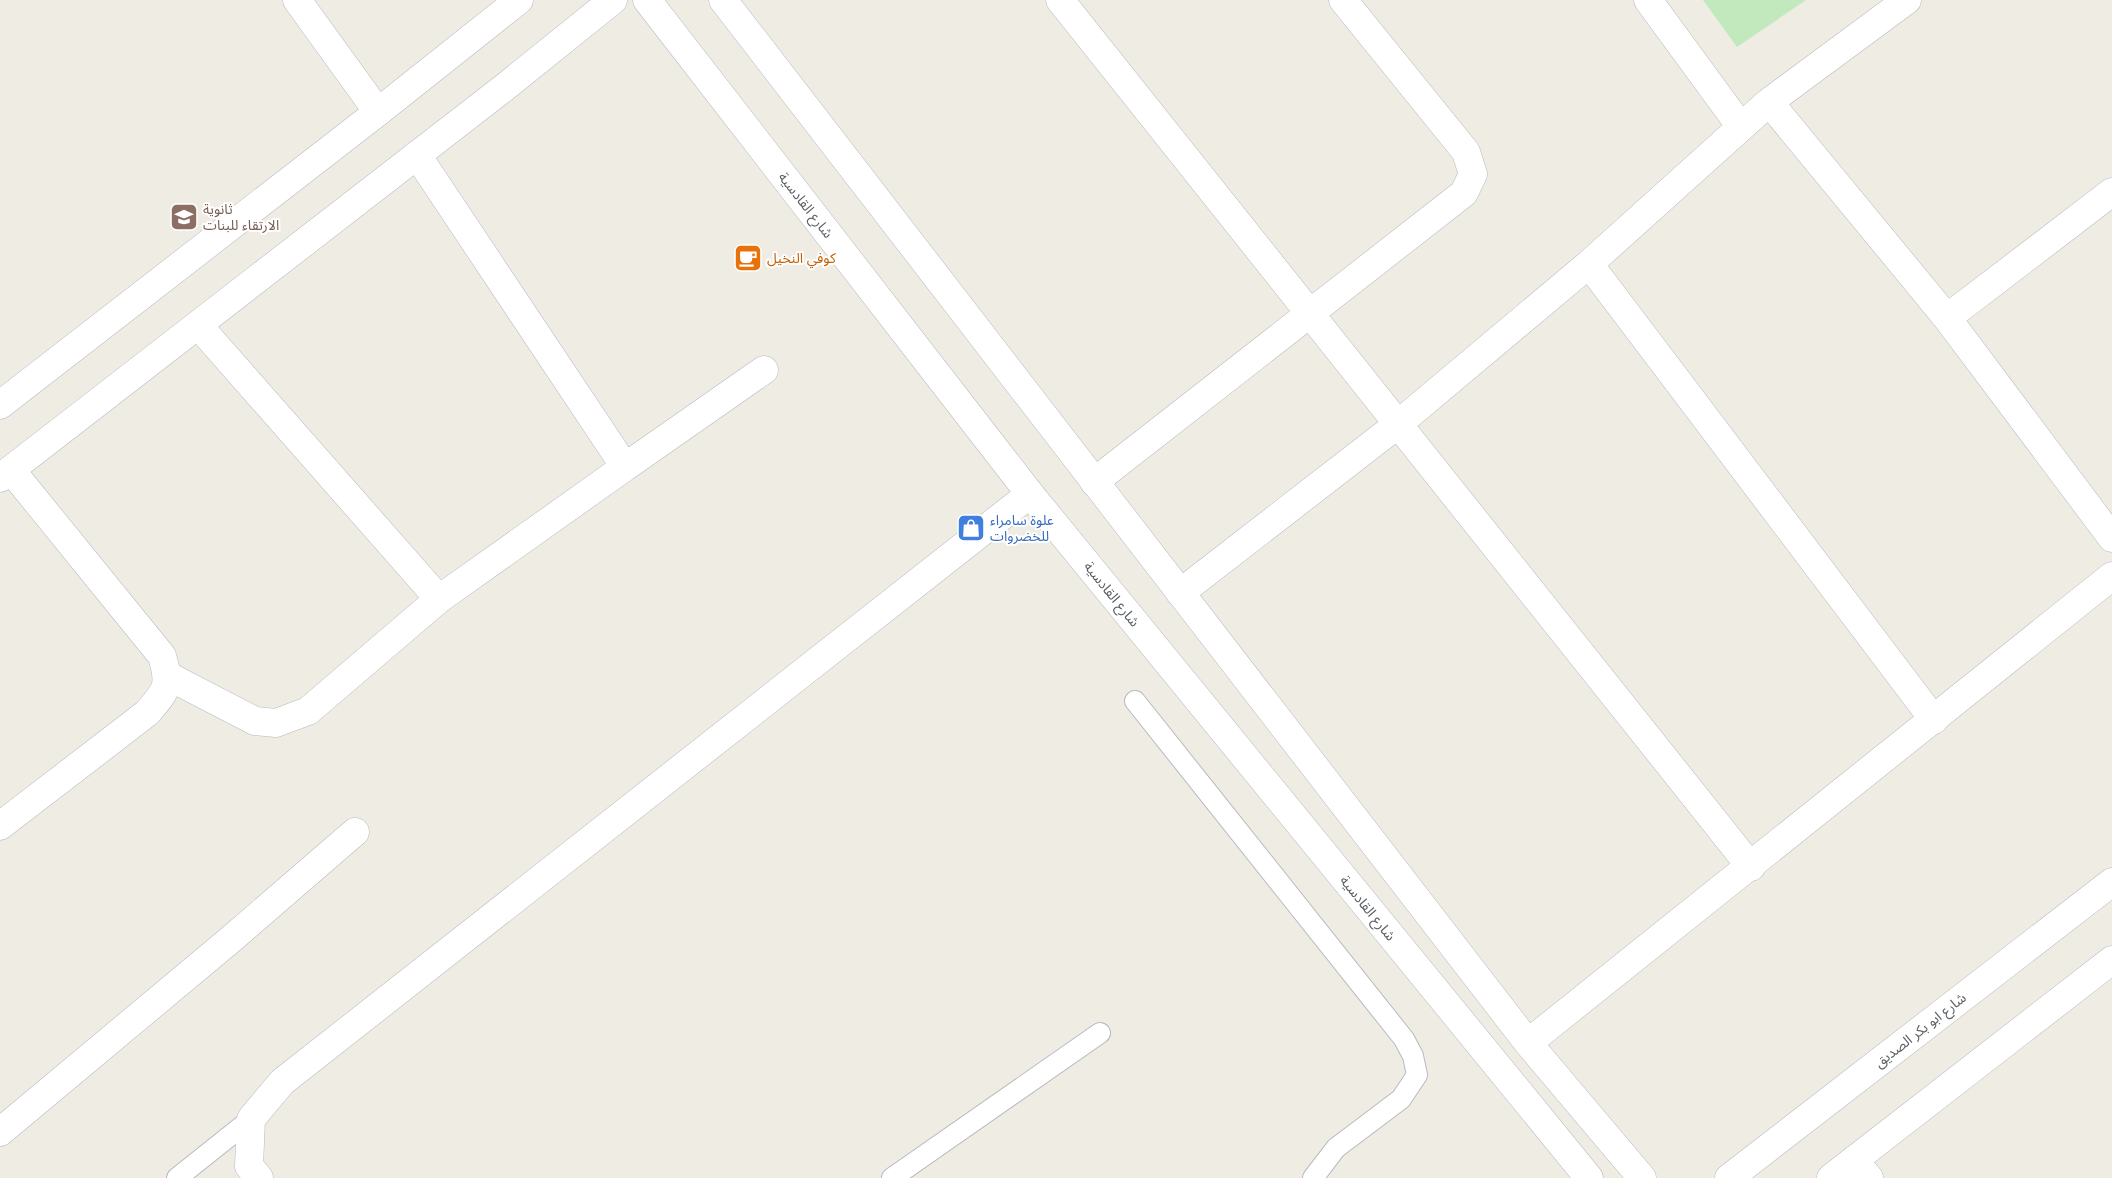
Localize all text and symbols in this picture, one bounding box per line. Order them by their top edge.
street label: شارع القادسية [773,168,837,243]
place label: ثانوية الارتقاء للبنات [203,200,279,234]
school or university icon: ثانوية الارتقاء للبنات [169,202,199,232]
cafe icon: كوفي النخيل [733,243,763,273]
place label: كوفي النخيل [767,249,836,269]
place label: علوة سامراء للخضروات [990,511,1054,545]
shop icon: علوة سامراء للخضروات [956,513,986,543]
street label: شارع القادسية [1079,558,1144,631]
street label: شارع القادسية [1335,872,1400,945]
street label: شارع ابو بكر الصديق [1870,989,1971,1073]

